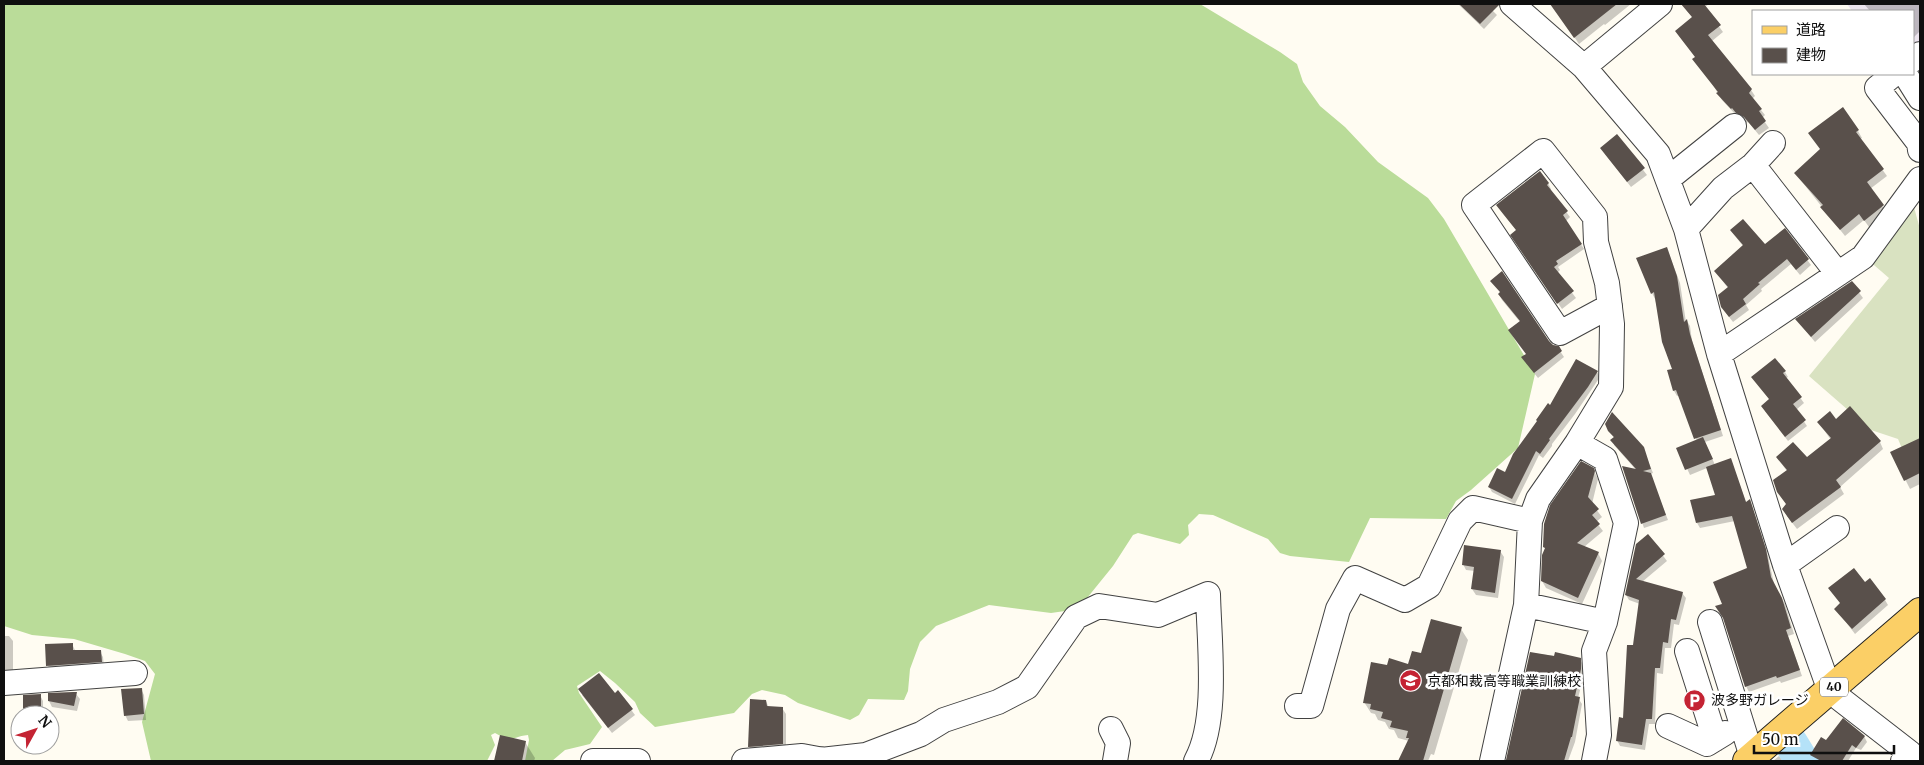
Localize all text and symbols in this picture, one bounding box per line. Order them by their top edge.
legend [1752,10,1914,75]
text: 道路 [1796,20,1826,39]
text: 建物 [1796,45,1826,64]
school or university icon: 京都和裁高等職業訓練校 [1399,669,1423,693]
place label: 京都和裁高等職業訓練校 [1427,672,1581,690]
road number: 40 [1820,678,1848,696]
parking icon: 波多野ガレージ [1683,688,1707,712]
place label: 波多野ガレージ [1711,691,1809,709]
north arrow [10,705,60,755]
text: N [35,712,55,732]
scale bar [1754,722,1894,754]
text: 50 m [1762,730,1799,749]

